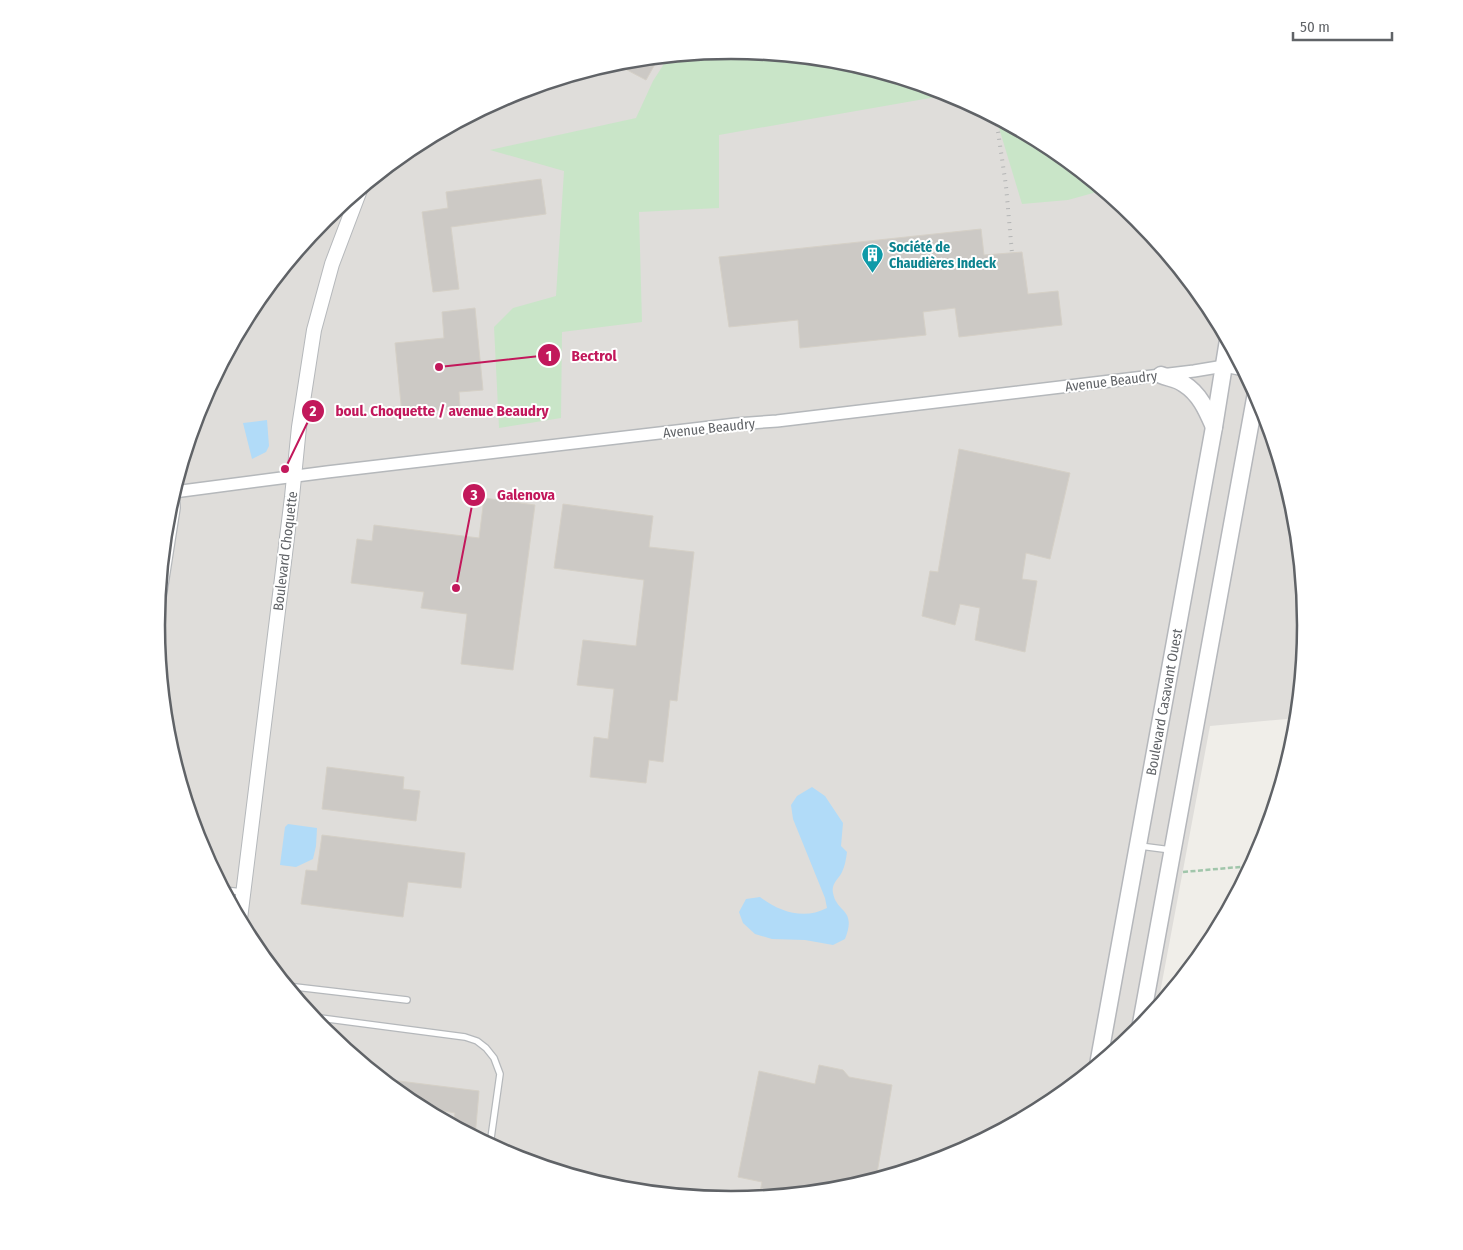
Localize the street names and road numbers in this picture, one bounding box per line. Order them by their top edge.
street label: Avenue Beaudry [1064,367,1159,396]
street label: Avenue Beaudry [662,415,757,442]
street label: Boulevard Choquette [270,490,301,612]
street label: Boulevard Casavant Ouest [1143,627,1186,777]

